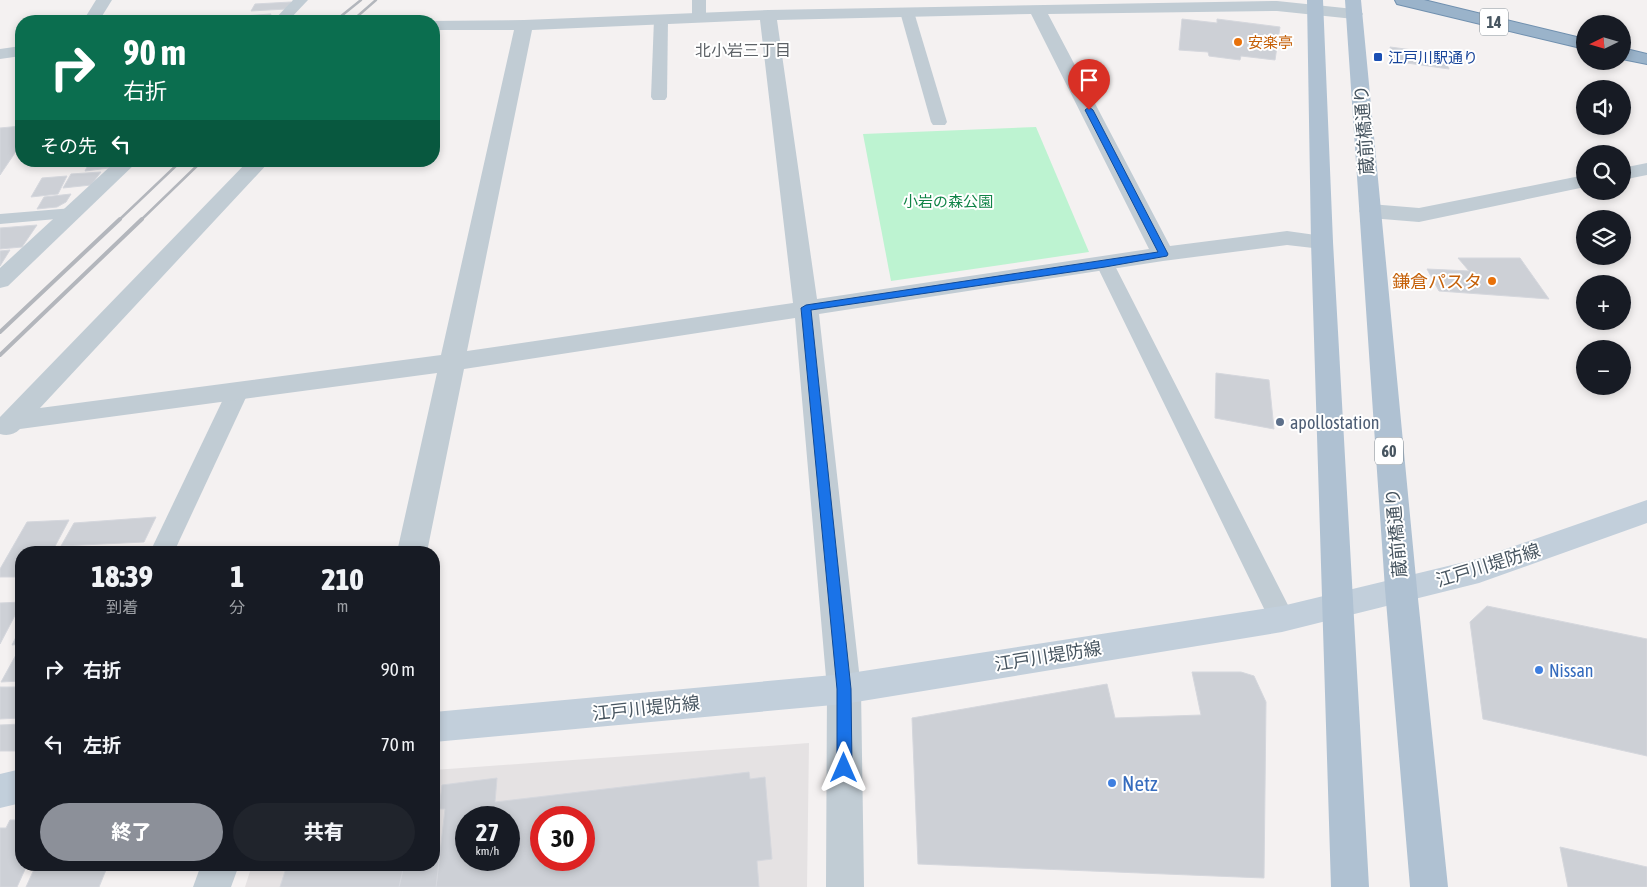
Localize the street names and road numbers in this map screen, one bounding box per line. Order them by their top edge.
road number: 14 [1480,8,1508,36]
street label: 蔵前橋通り [1350,84,1378,176]
road number: 60 [1375,438,1403,464]
street label: 蔵前橋通り [1382,487,1410,579]
street label: 江戸川堤防線 [1433,539,1543,591]
street label: 江戸川堤防線 [993,637,1103,675]
street label: 江戸川堤防線 [591,692,701,724]

